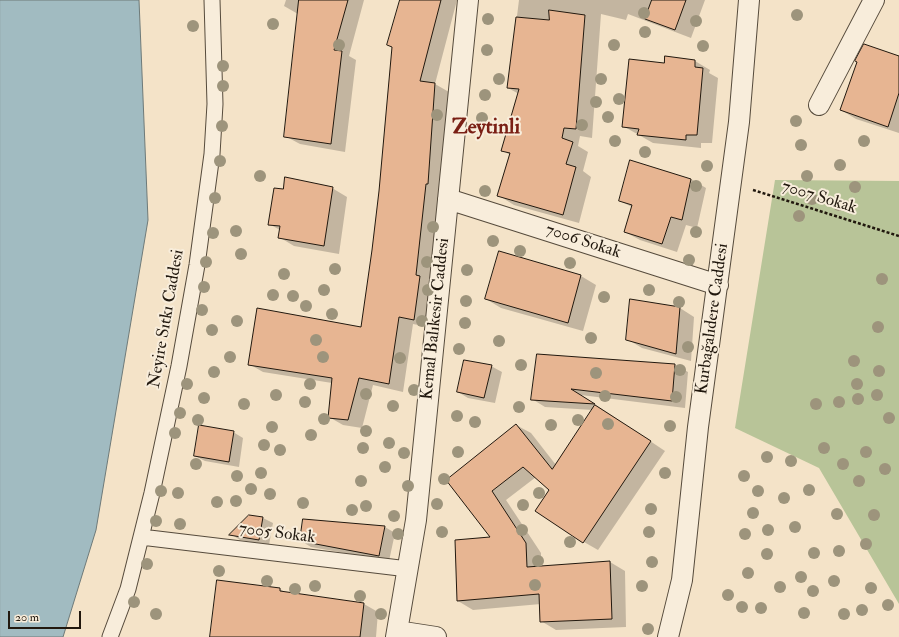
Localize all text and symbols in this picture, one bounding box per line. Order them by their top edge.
district label: Zeytinli [452,115,520,141]
street label: 7007 Sokak [779,177,859,219]
street label: 7006 Sokak [543,220,623,264]
street label: Kemal Balıkesir Caddesi [417,237,455,401]
street label: Kurbağalıdere Caddesi [692,242,734,396]
street label: Neyire Sıtkı Caddesi [145,248,189,390]
street label: 7005 Sokak [238,519,316,549]
scale bar [10,603,83,629]
text: 20 m [15,610,39,625]

